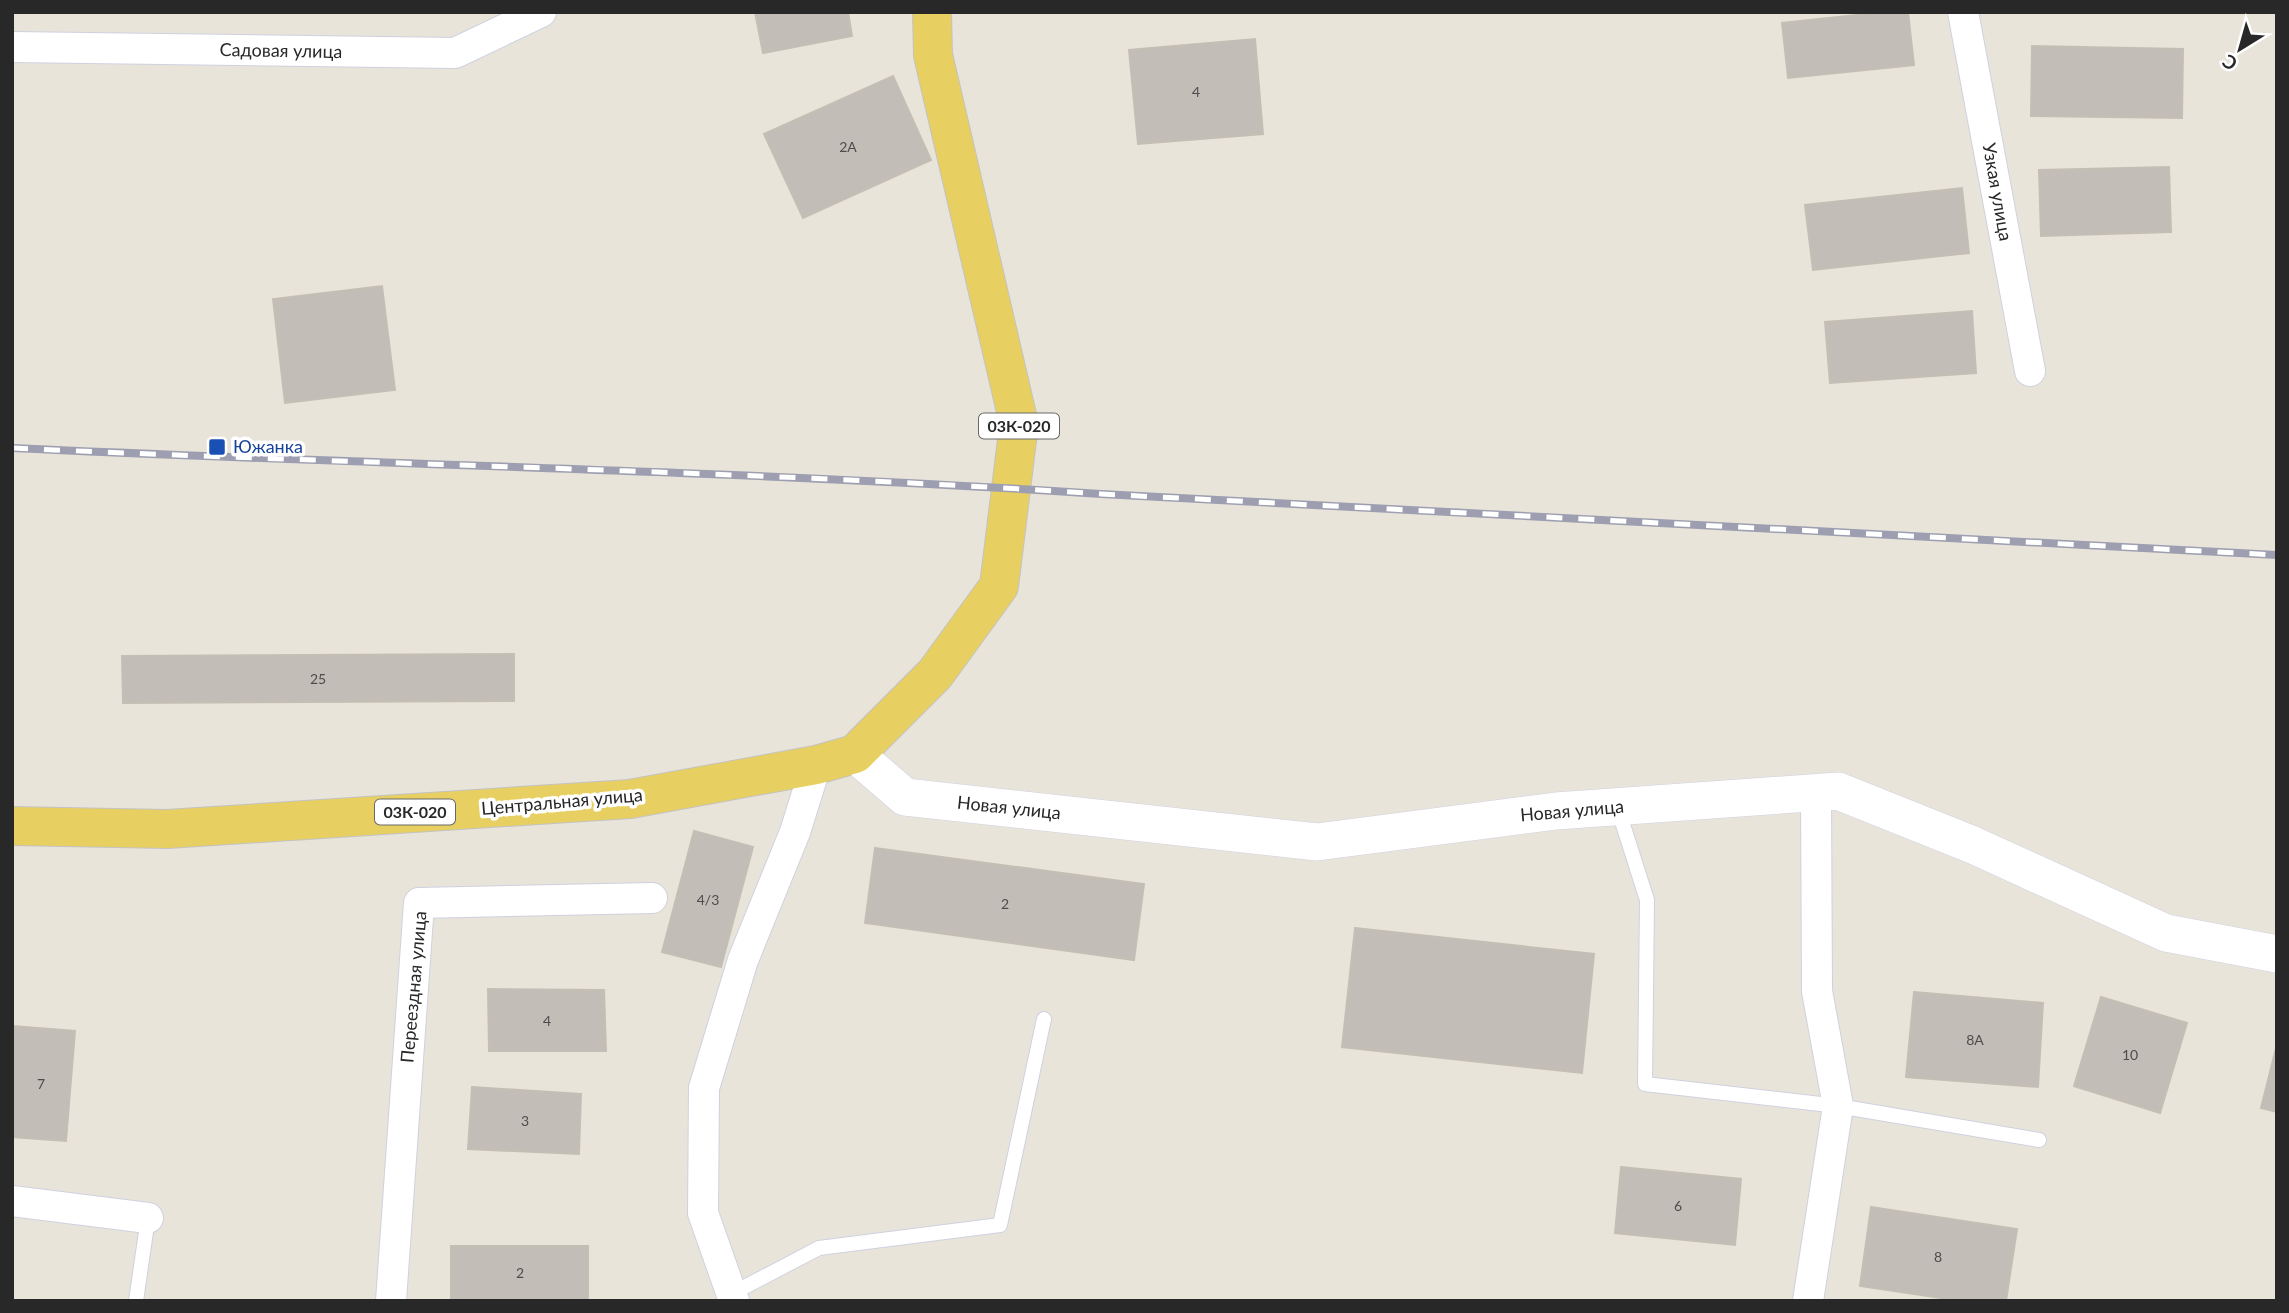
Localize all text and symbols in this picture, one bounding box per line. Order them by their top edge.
north arrow [2205,14,2275,84]
street label: Садовая улица [219,38,343,62]
text: С [2217,50,2241,76]
house number: 4 [1192,83,1200,100]
house number: 2А [839,138,857,155]
street label: Узкая улица [1979,141,2017,242]
road number: 03К-020 [979,414,1059,438]
place label: Южанка [233,435,303,457]
marker: Южанка [207,437,227,457]
house number: 25 [310,670,326,687]
street label: Центральная улица [480,783,644,819]
street label: Новая улица [956,791,1062,823]
street label: Новая улица [1519,795,1625,826]
road number: 03К-020 [375,800,455,824]
house number: 4/3 [697,891,719,908]
house number: 2 [1001,895,1009,912]
street label: Переездная улица [395,910,431,1064]
house number: 4 [543,1012,551,1029]
house number: 8А [1966,1031,1984,1048]
house number: 10 [2122,1046,2138,1063]
house number: 7 [37,1075,45,1092]
house number: 3 [521,1112,529,1129]
house number: 6 [1674,1197,1682,1214]
house number: 8 [1934,1248,1942,1265]
house number: 2 [516,1264,524,1281]

